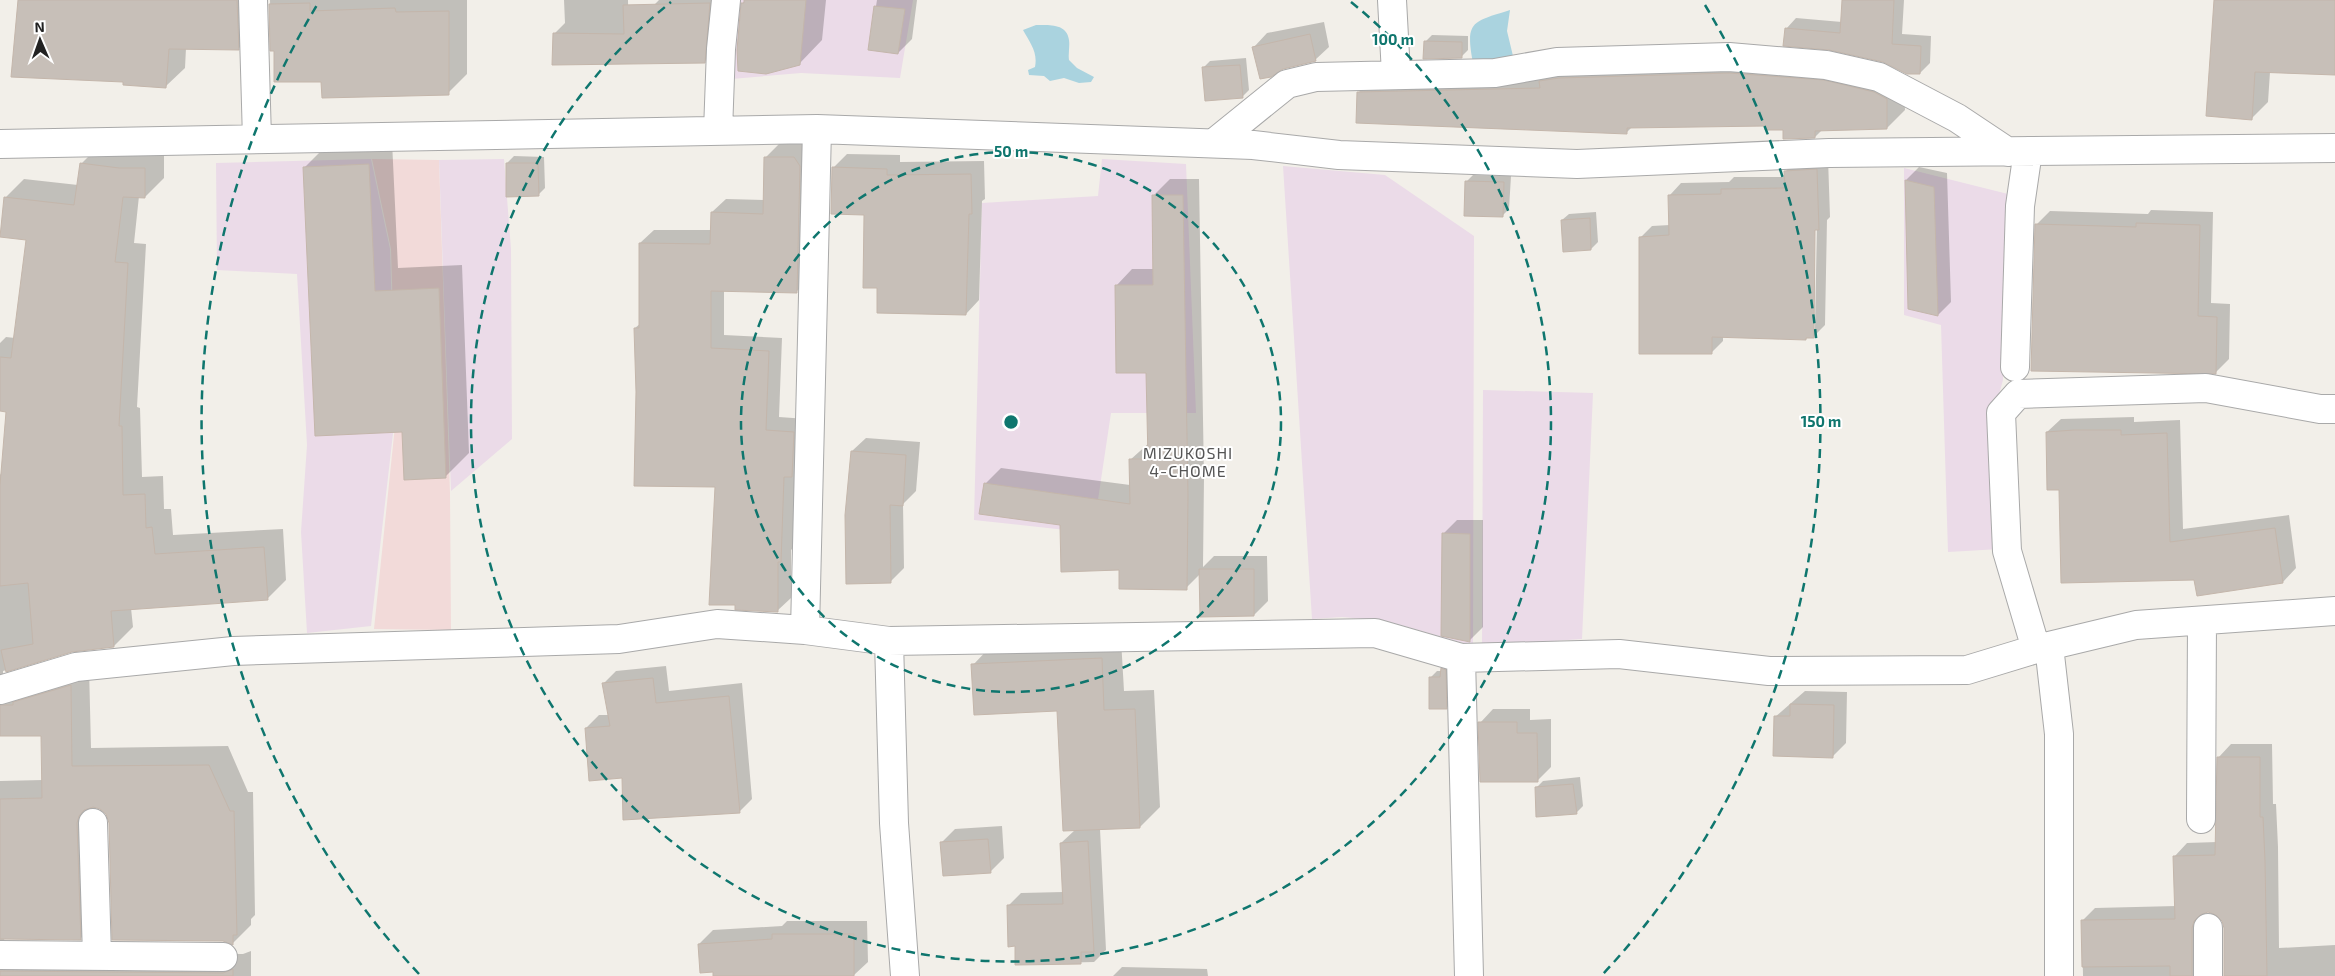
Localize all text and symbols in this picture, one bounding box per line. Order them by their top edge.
north arrow [15,15,65,65]
text: N [34,18,45,35]
text: 100 m [1372,30,1414,48]
text: 50 m [994,142,1028,160]
text: 150 m [1801,412,1841,430]
centre of rings [1002,413,1020,431]
district label: MIZUKOSHI 4-CHOME [1143,443,1233,480]

